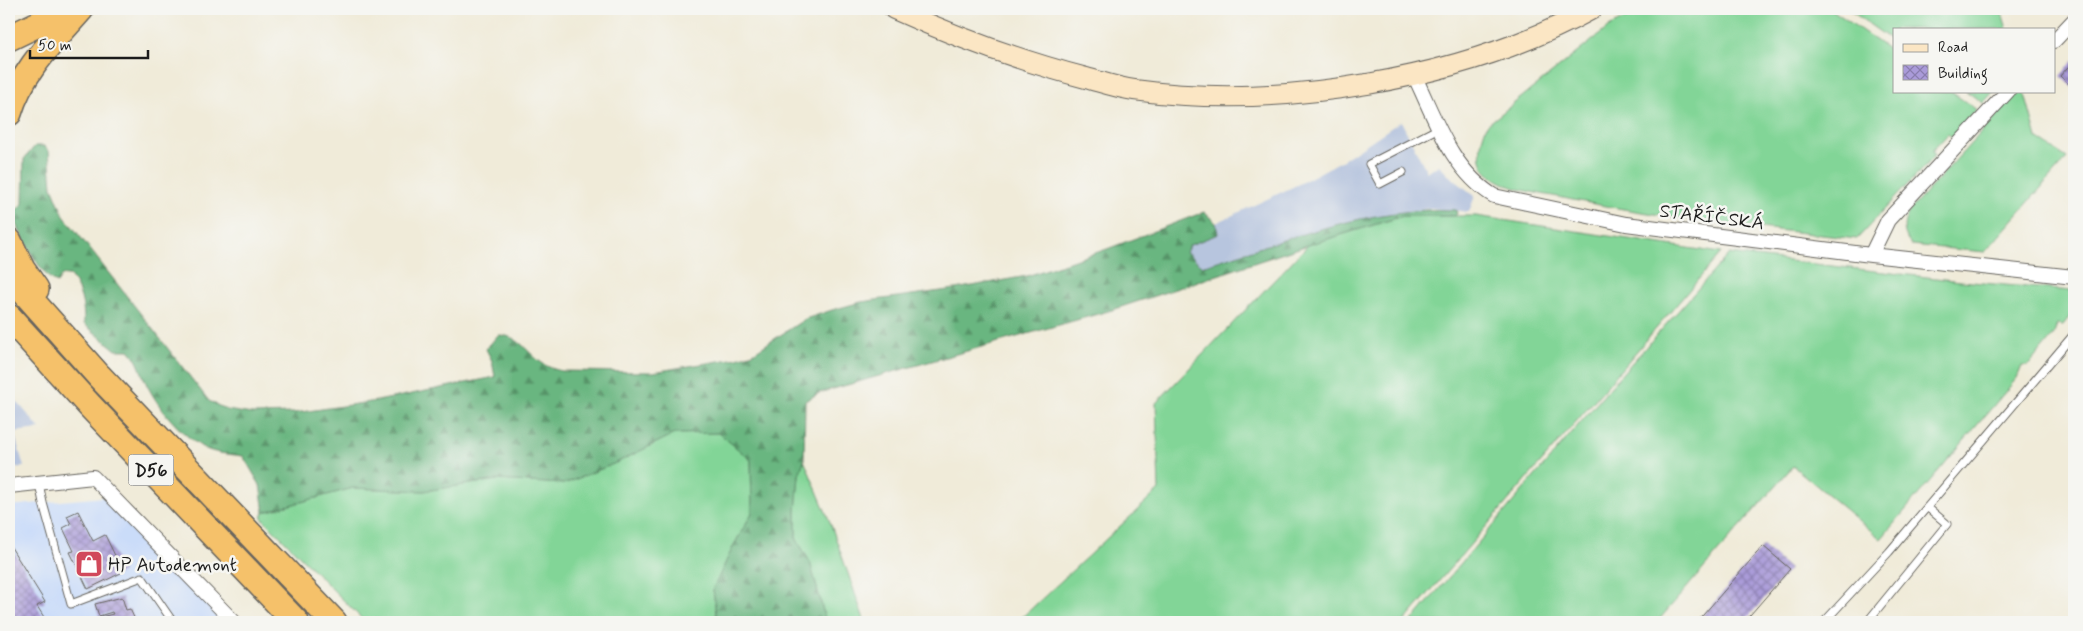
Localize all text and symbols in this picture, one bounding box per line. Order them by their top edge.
scale bar [30,28,148,60]
legend [1893,28,2056,92]
text: 50 m [38,36,72,56]
text: Road [1938,38,1968,58]
text: Building [1938,64,1988,85]
street label: STAŘÍČSKÁ [1658,198,1766,236]
road number: D56 [128,454,174,486]
shop icon: HP Autodemont [74,549,104,579]
place label: HP Autodemont [108,553,237,578]

